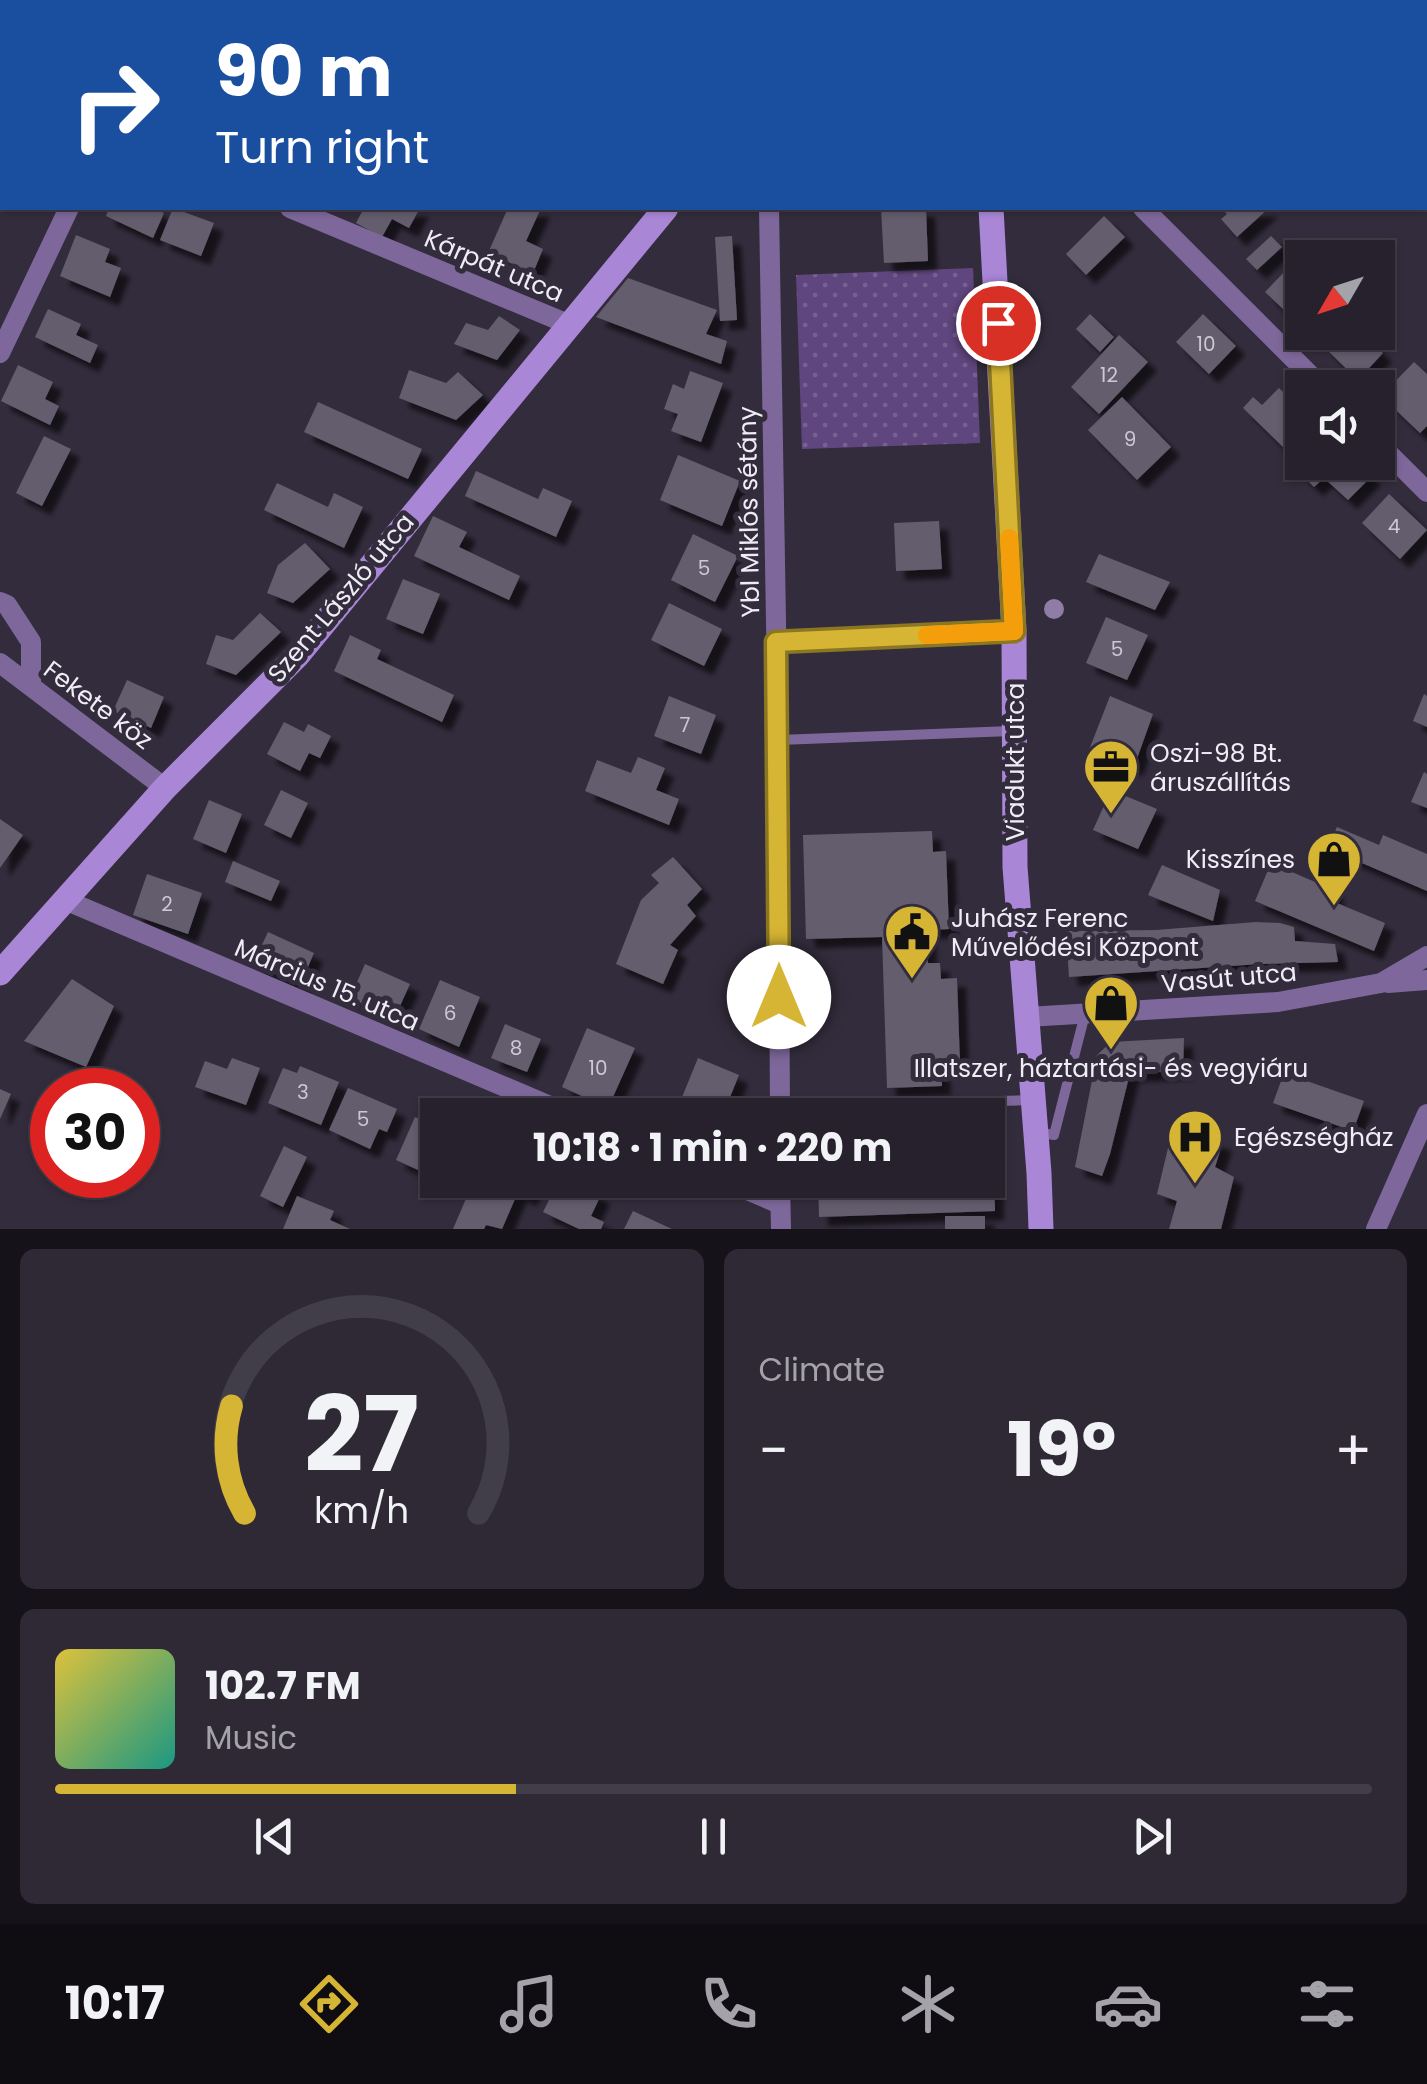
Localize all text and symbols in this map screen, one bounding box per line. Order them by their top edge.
text: 90 m [215,22,393,121]
icon: right [50,40,180,170]
text: Turn right [215,116,429,179]
street label: Kárpát utca [419,221,569,311]
north arrow [1285,240,1395,350]
map controls [1285,240,1395,480]
pin [956,281,1041,366]
icon: arrive [971,296,1026,351]
house number: 10 [1197,330,1215,358]
house number: 12 [1100,361,1118,389]
button: sound [1285,370,1395,480]
street label: Ybl Miklós sétány [730,406,768,618]
house number: 9 [1124,425,1136,453]
street label: Szent László utca [260,506,422,690]
house number: 4 [1388,512,1400,540]
house number: 5 [698,554,710,582]
house number: 5 [1111,635,1123,663]
street label: Fekete köz [36,653,160,757]
street label: Viadukt utca [998,683,1033,841]
house number: 7 [680,711,691,739]
place label: Oszi-98 Bt. áruszállítás [1150,736,1291,800]
office icon: Oszi-98 Bt. áruszállítás [1081,737,1141,816]
shop icon: Kisszínes [1304,829,1364,908]
place label: Kisszínes [1186,842,1295,877]
house number: 2 [161,890,173,918]
place label: Juhász Ferenc Művelődési Központ [951,901,1199,965]
public building icon: Juhász Ferenc Művelődési Központ [882,902,942,981]
street label: Március 15. utca [229,930,425,1040]
position arrow [727,945,831,1049]
street label: Vasút utca [1160,955,1298,1001]
shop icon: Illatszer, háztartási- és vegyiáru [1081,973,1141,1052]
house number: 6 [444,999,456,1027]
house number: 8 [510,1034,522,1062]
place label: Illatszer, háztartási- és vegyiáru [914,1051,1308,1086]
house number: 10 [589,1054,607,1082]
speed limit sign: 30 [30,1068,160,1198]
house number: 3 [297,1078,309,1106]
house number: 5 [357,1105,369,1133]
hospital icon: Egészségház [1165,1107,1225,1186]
place label: Egészségház [1234,1120,1393,1155]
text: 10:18 · 1 min · 220 m [533,1121,892,1174]
text: Climate [759,1347,885,1392]
text: 27 [304,1362,419,1507]
text: 19° [1007,1397,1116,1502]
text: − [759,1412,789,1489]
text: + [1334,1412,1372,1489]
text: km/h [314,1485,409,1536]
text: 102.7 FM [205,1659,361,1712]
text: Music [205,1715,297,1760]
icon: previous [247,1809,302,1864]
icon: pause [686,1809,741,1864]
icon: next [1125,1809,1180,1864]
icon: directions [294,1969,364,2039]
icon: music [494,1969,564,2039]
icon: phone [694,1969,764,2039]
icon: climate [893,1969,963,2039]
icon: car [1093,1969,1163,2039]
icon: filters [1292,1969,1362,2039]
text: 10:17 [65,1972,165,2035]

